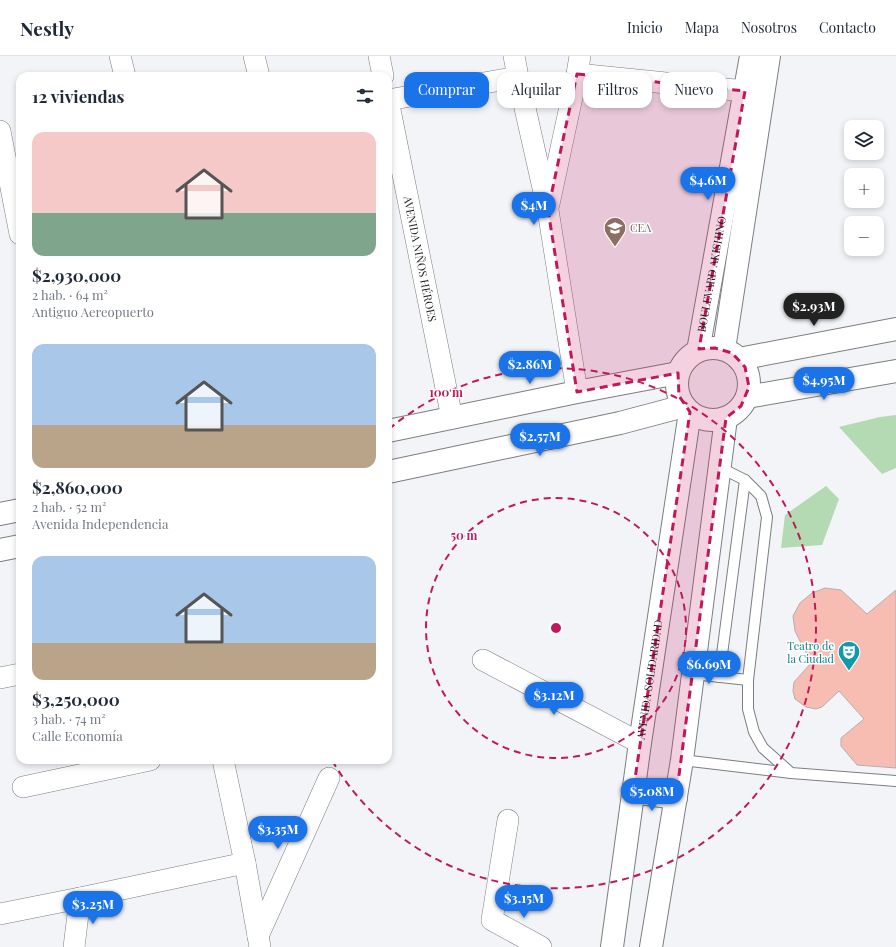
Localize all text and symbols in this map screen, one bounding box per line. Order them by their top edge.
text: Nestly [20,15,74,41]
text: Inicio [627,18,663,37]
text: Mapa [685,18,719,37]
text: Nosotros [741,18,797,37]
text: Contacto [819,18,876,37]
chip: Comprar [404,72,489,108]
chip: Alquilar [497,72,575,108]
chip: Filtros [583,72,652,108]
chip: Nuevo [660,72,727,108]
text: 12 viviendas [32,85,124,107]
icon: filters [354,85,376,107]
map controls [844,120,884,256]
button: layers [844,120,884,160]
icon: home [168,158,240,230]
pin: $4.6M [680,167,736,201]
button: + [844,168,884,208]
text: $4.6M [689,171,727,188]
pin: $4M [515,192,553,226]
street label: AVENIDA NIÑOS HÉROES [400,194,440,323]
text: $4M [521,196,547,213]
school or university icon: CEA [602,215,628,248]
street label: BOULEVARD AKISHINO [694,215,729,333]
button: − [844,216,884,256]
place label: CEA [630,220,651,235]
text: $2,930,000 [32,264,121,286]
text: 2 hab. · 64 m² [32,286,108,303]
pin: $2.93M [781,293,847,327]
text: $2.93M [792,297,836,314]
text: Antiguo Aereopuerto [32,303,154,320]
pin: $2.86M [497,351,563,385]
text: $2.86M [508,355,552,372]
pin: $4.95M [791,367,857,401]
icon: home [168,370,240,442]
text: $4.95M [803,371,845,388]
text: 100 m [429,384,463,400]
pin: $2.57M [507,423,573,457]
text: $2.57M [519,427,561,444]
text: $2,860,000 [32,476,123,498]
text: 2 hab. · 52 m² [32,498,107,515]
text: Avenida Independencia [32,515,168,532]
text: 50 m [451,527,478,543]
icon: home [168,582,240,654]
street label: AVENIDA SOLIDARIDAD [632,619,666,741]
centre of rings [549,621,563,635]
place label: Teatro de la Ciudad [787,638,835,666]
theatre icon: Teatro de la Ciudad [836,639,862,672]
pin: $6.69M [676,651,742,685]
text: $6.69M [687,655,731,672]
pin: $3.12M [521,682,587,716]
text: $3.12M [533,686,575,703]
text: $3,250,000 [32,688,120,710]
text: 3 hab. · 74 m² [32,710,106,727]
text: Calle Economía [32,727,123,744]
pin: $5.08M [619,778,685,812]
text: $5.08M [630,782,674,799]
pin: $3.35M [245,816,311,850]
text: $3.35M [257,820,299,837]
pin: $3.15M [491,885,557,919]
text: $3.15M [504,889,544,906]
pin: $3.25M [60,891,126,925]
text: $3.25M [72,895,114,912]

